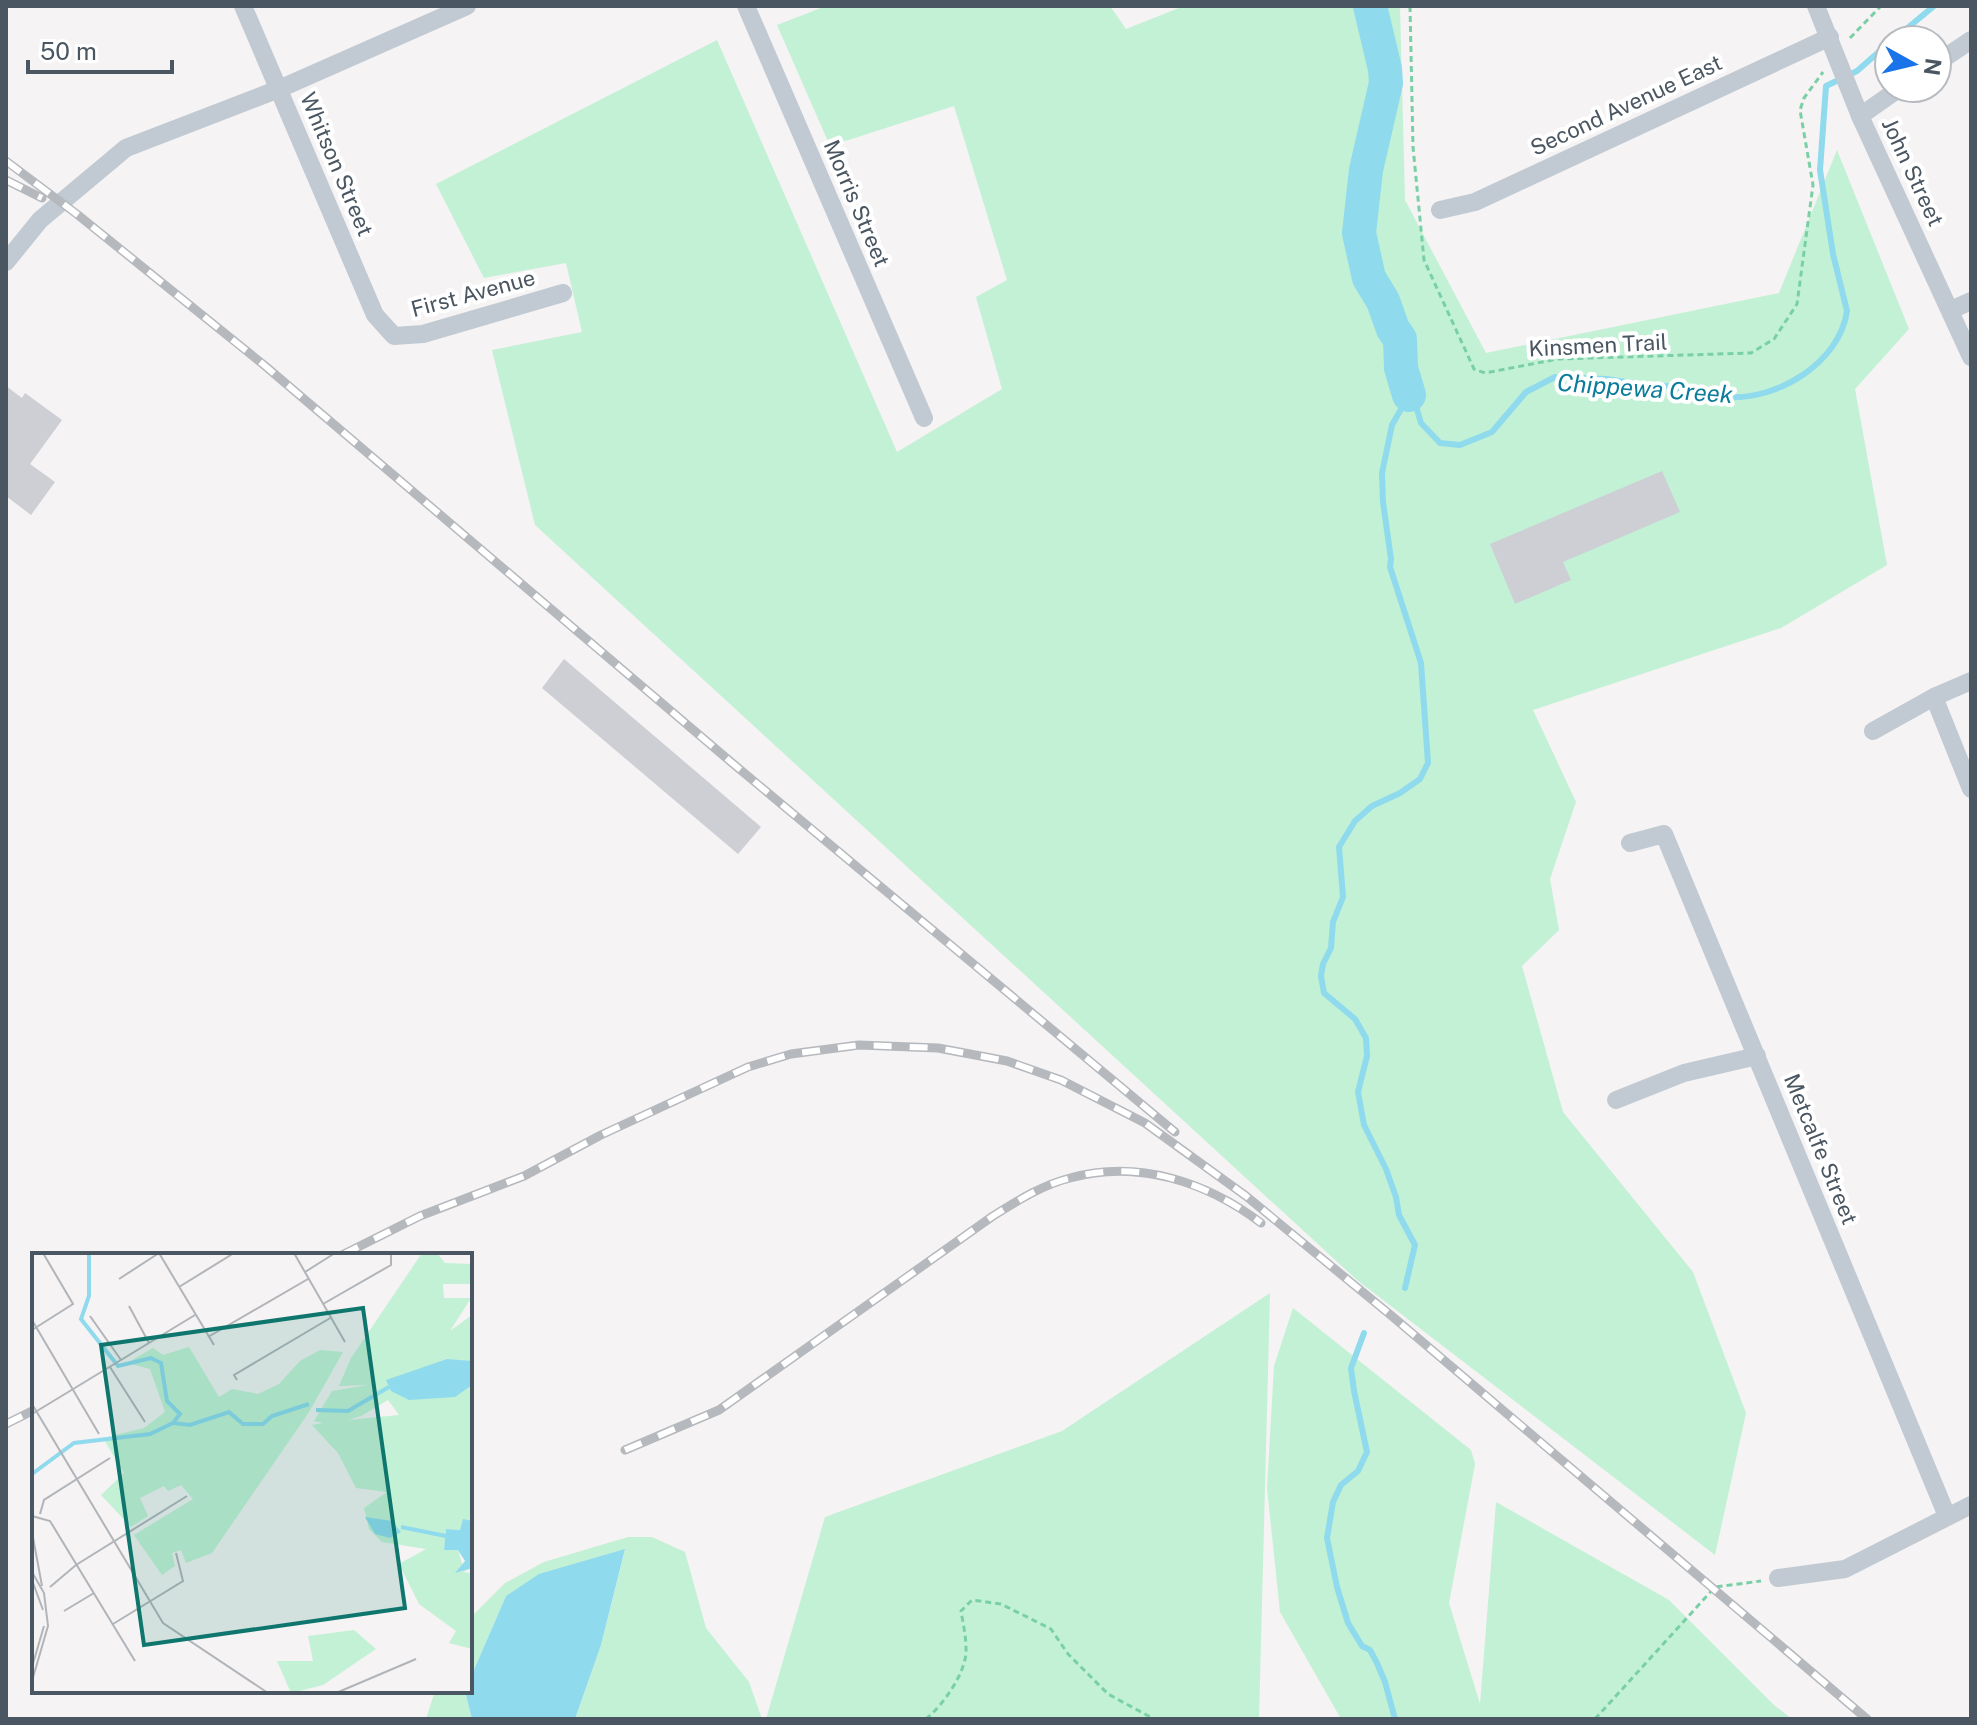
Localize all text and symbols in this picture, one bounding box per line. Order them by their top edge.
scale bar [28,24,172,74]
north arrow [1873,24,1953,104]
text: 50 m [40,37,97,65]
street label: Second Avenue East [1526,49,1726,161]
text: N [1919,56,1947,77]
street label: Whitson Street [295,88,379,240]
street label: John Street [1877,114,1949,230]
street label: Morris Street [819,136,895,270]
street label: First Avenue [408,264,538,322]
street label: Kinsmen Trail [1528,328,1668,362]
water label: Chippewa Creek [1556,368,1734,408]
street label: Metcalfe Street [1779,1070,1863,1228]
inset map [32,1253,472,1693]

